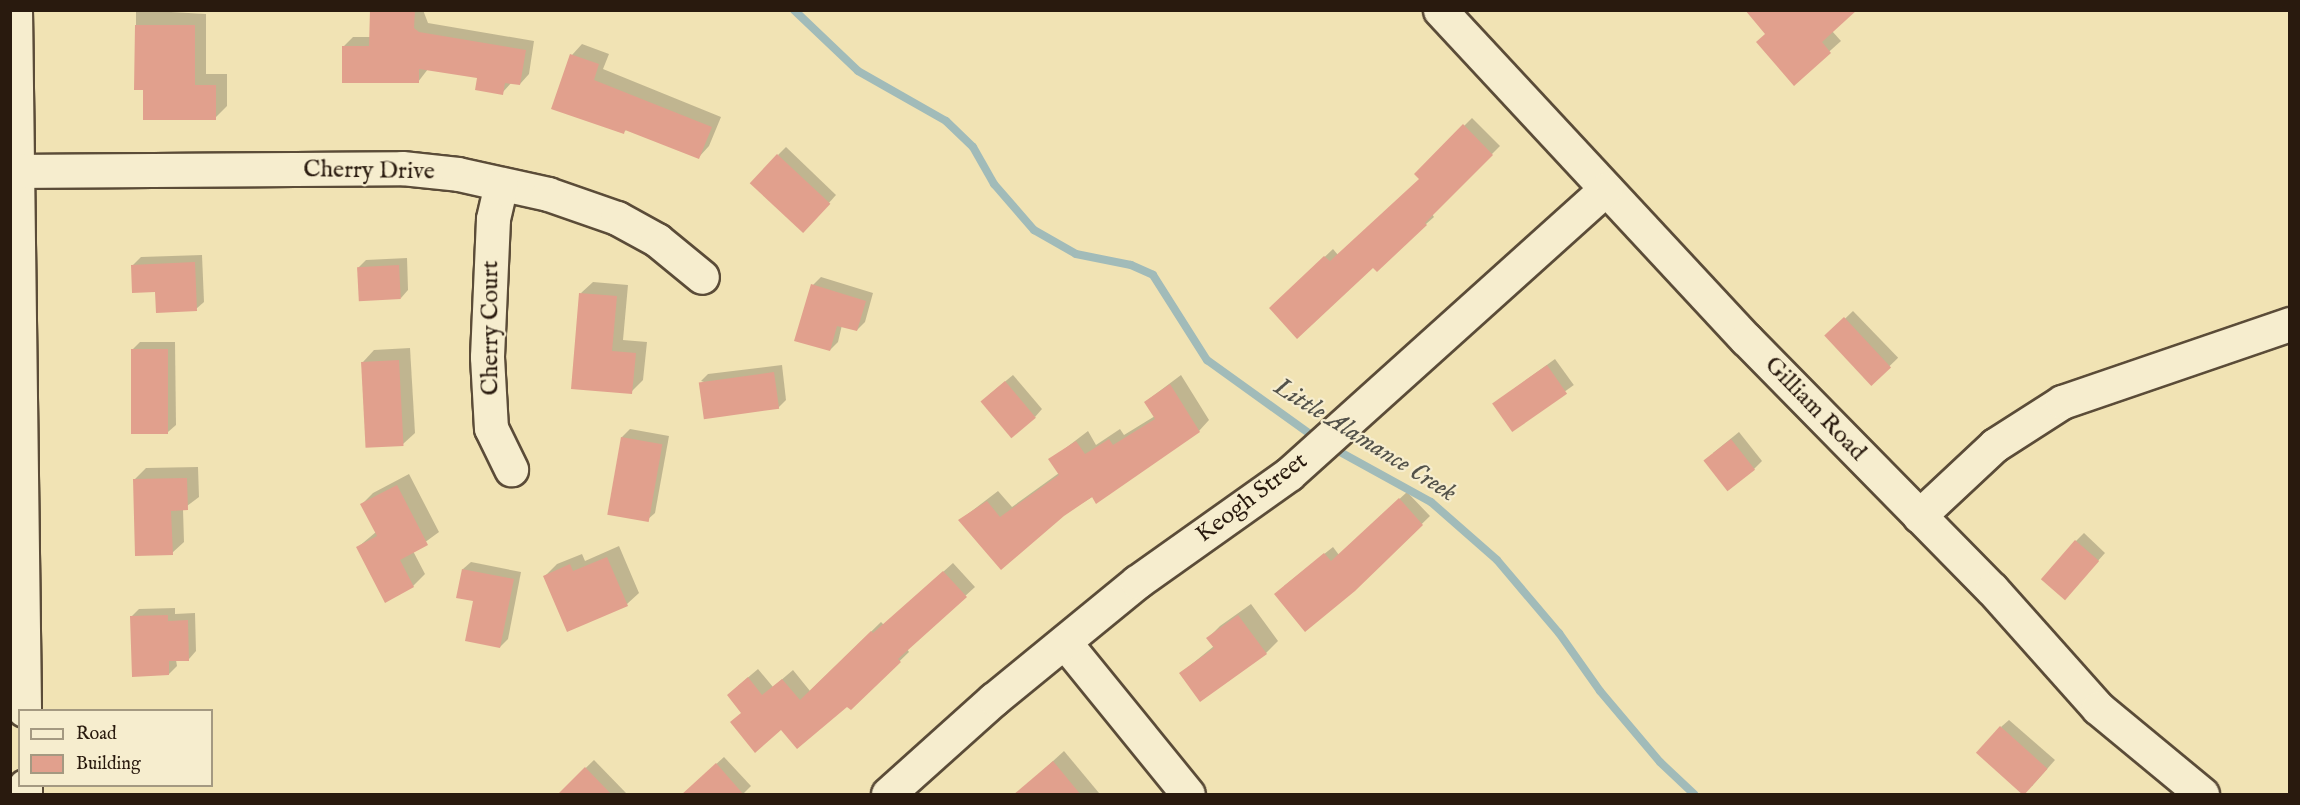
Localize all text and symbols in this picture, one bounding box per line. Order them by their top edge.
street label: Cherry Drive [303,155,435,187]
street label: Cherry Court [477,260,505,396]
street label: Gilliam Road [1758,351,1872,467]
water label: Little Alamance Creek [1268,371,1462,509]
street label: Keogh Street [1191,447,1313,549]
legend [18,709,213,787]
text: Road [76,723,117,746]
text: Building [76,753,141,776]

